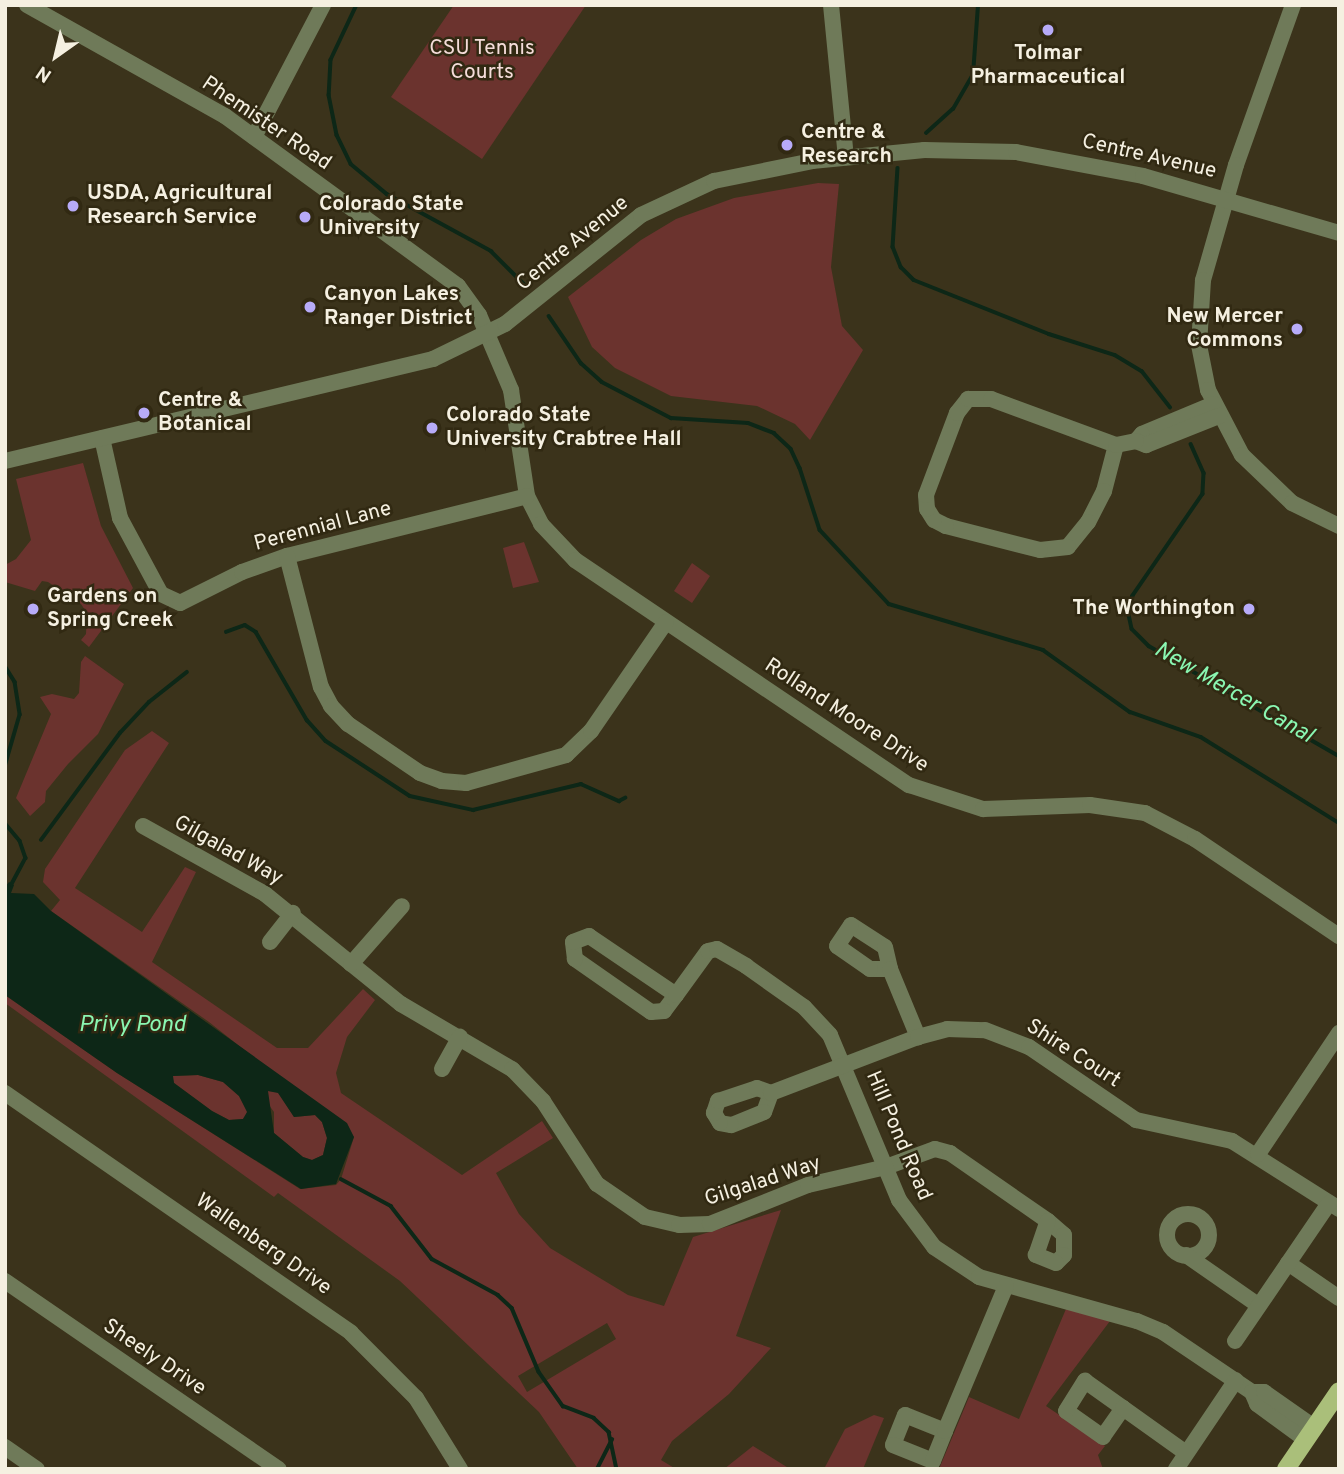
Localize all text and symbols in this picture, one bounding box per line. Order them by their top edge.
north arrow [21,21,91,91]
marker: Tolmar Pharmaceutical [1040,22,1056,38]
park label: CSU Tennis Courts [429,36,535,86]
place label: Tolmar Pharmaceutical [971,41,1125,91]
text: N [32,60,57,87]
street label: Phemister Road [197,71,335,177]
place label: Centre & Research [801,120,892,170]
street label: Centre Avenue [1079,129,1219,185]
marker: Centre & Research [779,137,795,153]
place label: USDA, Agricultural Research Service [87,181,273,231]
street label: Centre Avenue [511,191,635,297]
place label: Colorado State University [319,192,464,242]
marker: USDA, Agricultural Research Service [65,198,81,214]
marker: Colorado State University [297,209,313,225]
place label: Canyon Lakes Ranger District [324,282,472,332]
marker: Canyon Lakes Ranger District [302,299,318,315]
place label: New Mercer Commons [1167,304,1283,354]
marker: New Mercer Commons [1289,321,1305,337]
place label: Centre & Botanical [158,388,252,438]
place label: Colorado State University Crabtree Hall [446,403,682,453]
marker: Centre & Botanical [136,405,152,421]
marker: Colorado State University Crabtree Hall [424,420,440,436]
street label: Perennial Lane [252,497,394,557]
place label: Gardens on Spring Creek [47,584,173,634]
place label: The Worthington [1072,596,1235,622]
marker: Gardens on Spring Creek [25,601,41,617]
marker: The Worthington [1241,601,1257,617]
water label: New Mercer Canal [1148,637,1318,751]
street label: Rolland Moore Drive [759,654,933,778]
street label: Gilgalad Way [169,811,287,891]
water label: Privy Pond [78,1012,186,1040]
street label: Shire Court [1021,1014,1125,1094]
street label: Hill Pond Road [859,1067,937,1205]
street label: Gilgalad Way [702,1151,824,1213]
street label: Wallenberg Drive [190,1189,336,1301]
street label: Sheely Drive [98,1314,210,1402]

